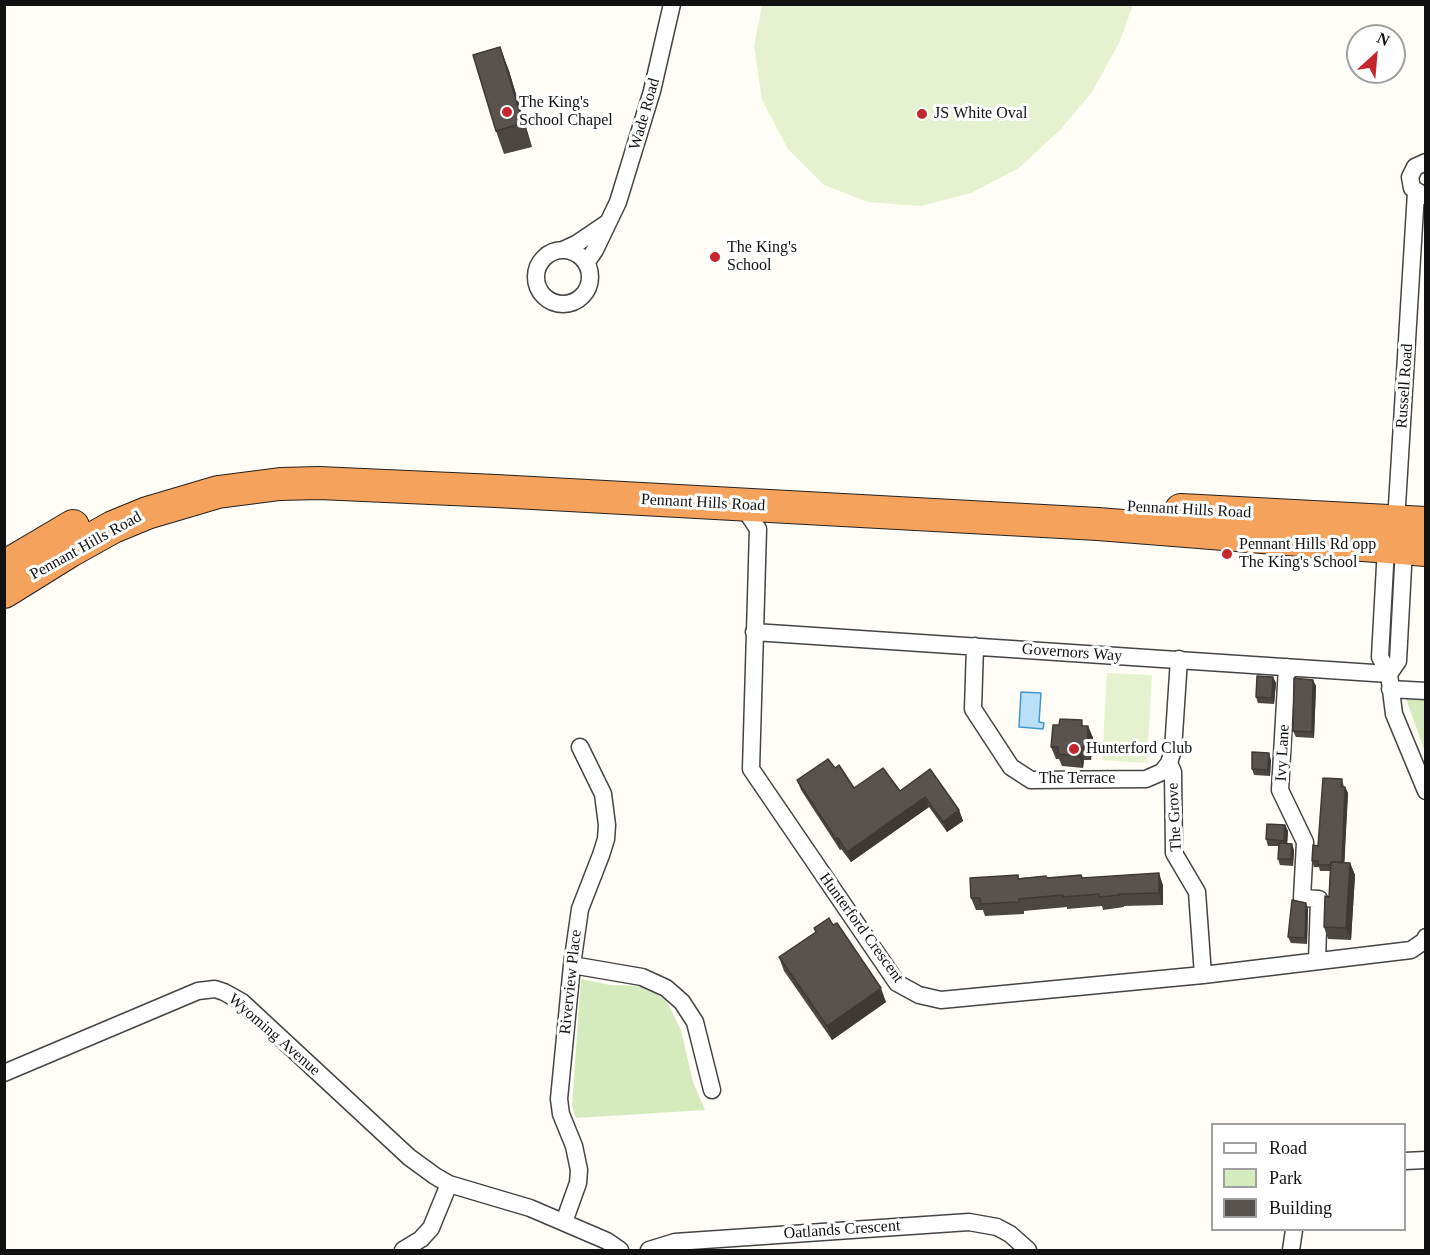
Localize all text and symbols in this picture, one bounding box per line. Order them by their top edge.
north arrow [1346,24,1406,84]
text: N [1374,29,1392,49]
street label: Wade Road [626,76,664,152]
place label: The King's School Chapel [519,93,613,131]
place label: JS White Oval [934,104,1027,124]
marker: The King's School Chapel [500,105,514,119]
marker: JS White Oval [915,107,929,121]
place label: The King's School [727,238,797,276]
marker: The King's School [708,250,722,264]
street label: Russell Road [1392,343,1418,429]
street label: Pennant Hills Road [640,490,766,516]
street label: Pennant Hills Road [1126,497,1252,523]
street label: Pennant Hills Road [27,507,145,585]
place label: Pennant Hills Rd opp The King's School [1239,535,1376,573]
marker: Pennant Hills Rd opp The King's School [1220,547,1234,561]
street label: Governors Way [1021,640,1123,666]
street label: Ivy Lane [1272,724,1294,782]
place label: Hunterford Club [1086,739,1192,759]
marker: Hunterford Club [1067,742,1081,756]
street label: The Terrace [1039,769,1115,789]
street label: The Grove [1164,782,1186,852]
street label: Hunterford Crescent [815,869,907,987]
street label: Riverview Place [556,929,586,1035]
street label: Wyoming Avenue [224,990,324,1080]
legend [1211,1123,1406,1231]
text: Road [1269,1138,1307,1158]
text: Park [1269,1168,1302,1188]
text: Building [1269,1198,1332,1218]
street label: Oatlands Crescent [783,1216,901,1244]

